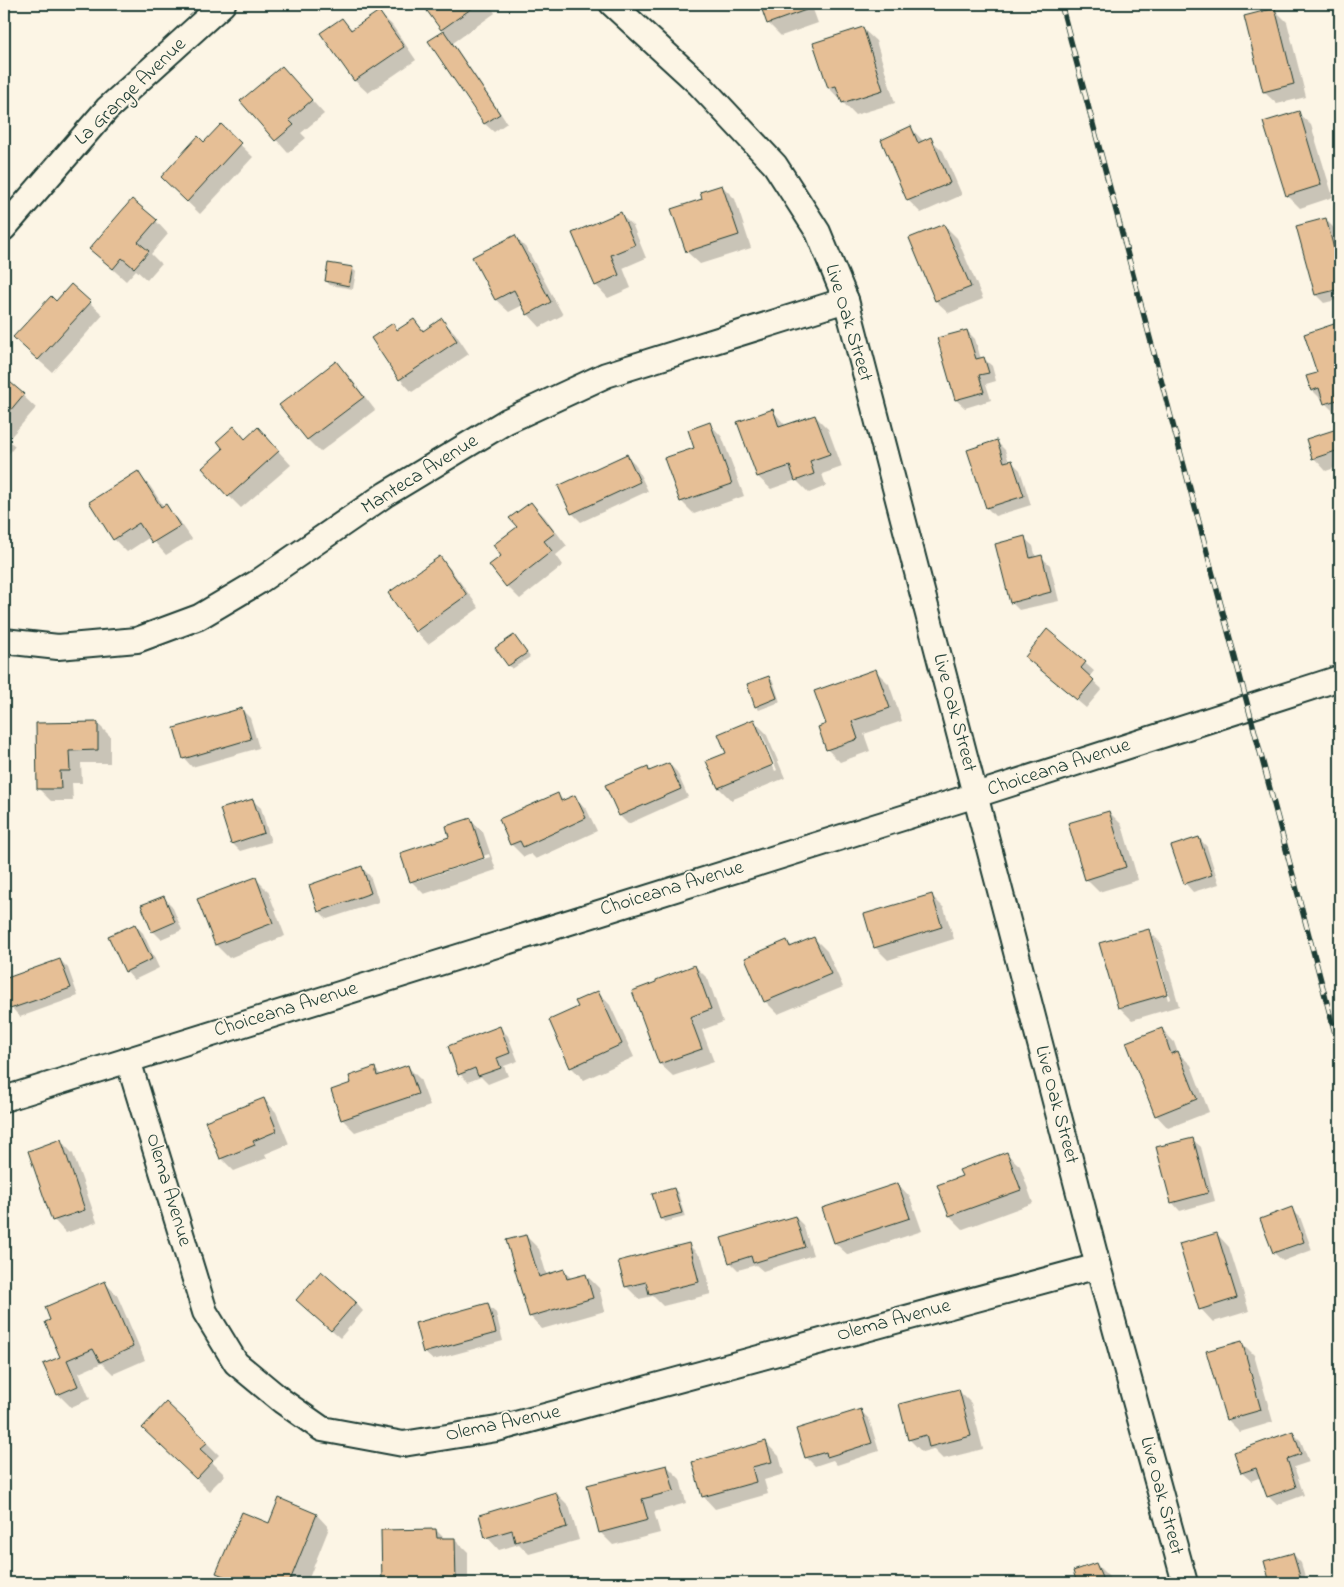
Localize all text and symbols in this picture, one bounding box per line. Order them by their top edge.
street label: La Grange Avenue [69,31,194,154]
street label: Live Oak Street [816,261,880,386]
street label: Manteca Avenue [356,427,484,523]
street label: Live Oak Street [924,651,984,776]
street label: Choiceana Avenue [984,731,1134,805]
street label: Choiceana Avenue [597,853,747,925]
street label: Choiceana Avenue [211,974,361,1046]
street label: Live Oak Street [1026,1043,1086,1168]
street label: Olema Avenue [137,1130,199,1250]
street label: Olema Avenue [834,1292,954,1350]
street label: Olema Avenue [443,1398,563,1450]
street label: Live Oak Street [1131,1434,1191,1559]

